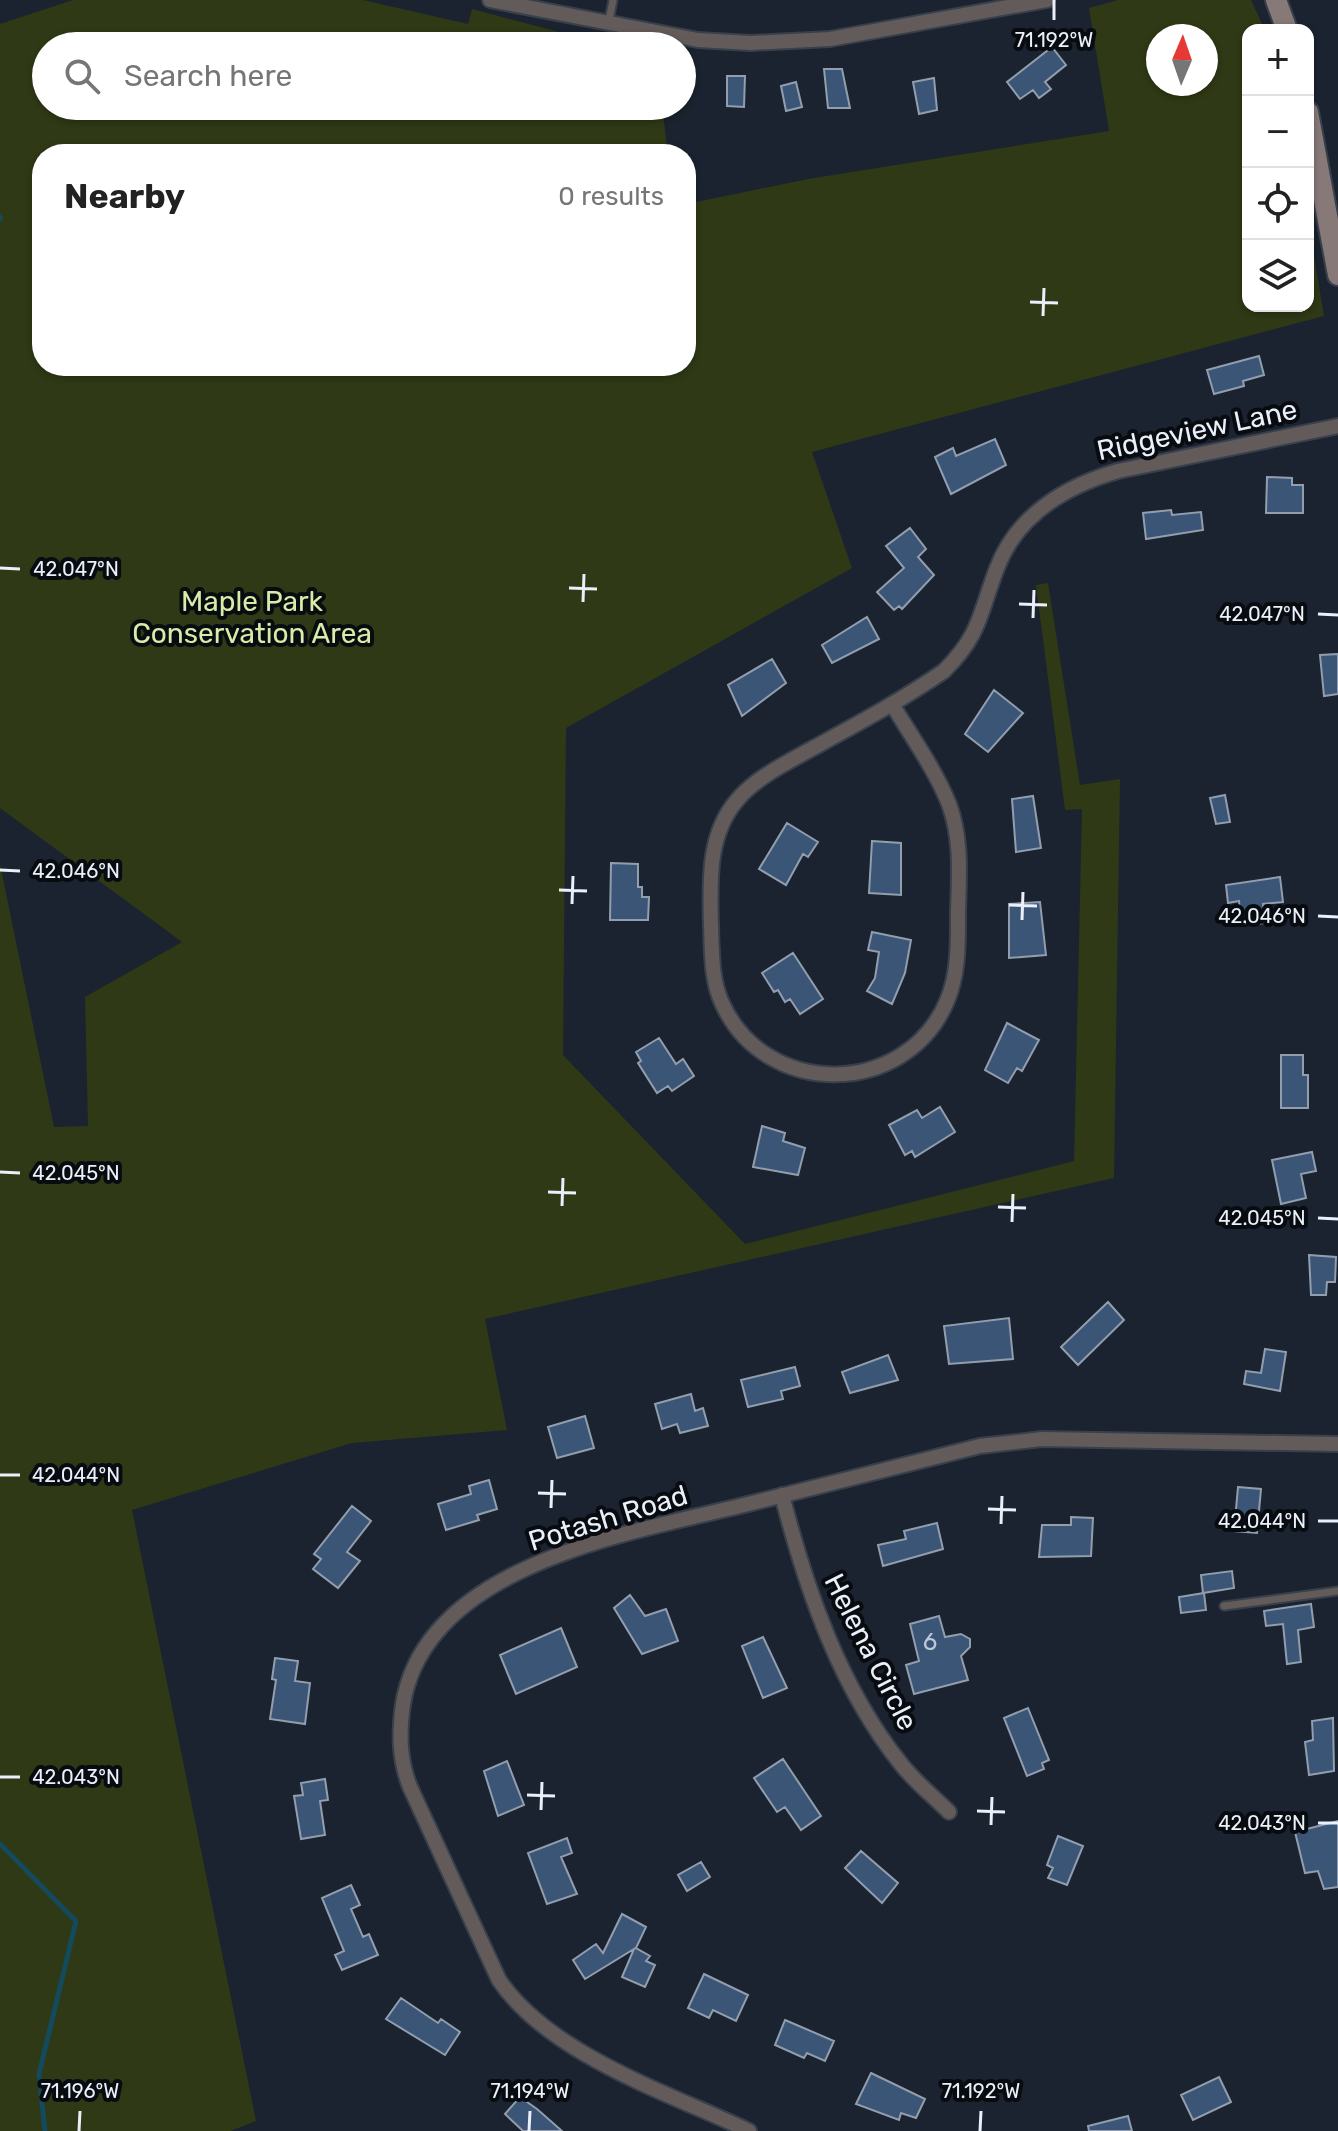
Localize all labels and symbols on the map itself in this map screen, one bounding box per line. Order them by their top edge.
north arrow [1146,24,1218,96]
text: 71.192°W [1015,28,1093,52]
street label: Ridgeview Lane [1094,393,1300,467]
text: 42.047°N [33,557,119,581]
park label: Maple Park Conservation Area [132,585,372,650]
text: 42.047°N [1219,602,1305,626]
text: 42.046°N [32,859,120,883]
text: 42.046°N [1218,904,1306,928]
text: 42.045°N [32,1161,120,1185]
text: 42.045°N [1218,1206,1306,1230]
text: 42.044°N [32,1463,120,1487]
street label: Potash Road [524,1478,692,1558]
text: 42.044°N [1218,1509,1306,1533]
street label: Helena Circle [817,1568,925,1736]
house number: 6 [923,1628,937,1656]
text: 42.043°N [32,1765,120,1789]
text: 42.043°N [1218,1811,1306,1835]
text: 71.196°W [41,2079,119,2103]
text: 71.194°W [491,2079,569,2103]
text: 71.192°W [942,2079,1020,2103]

